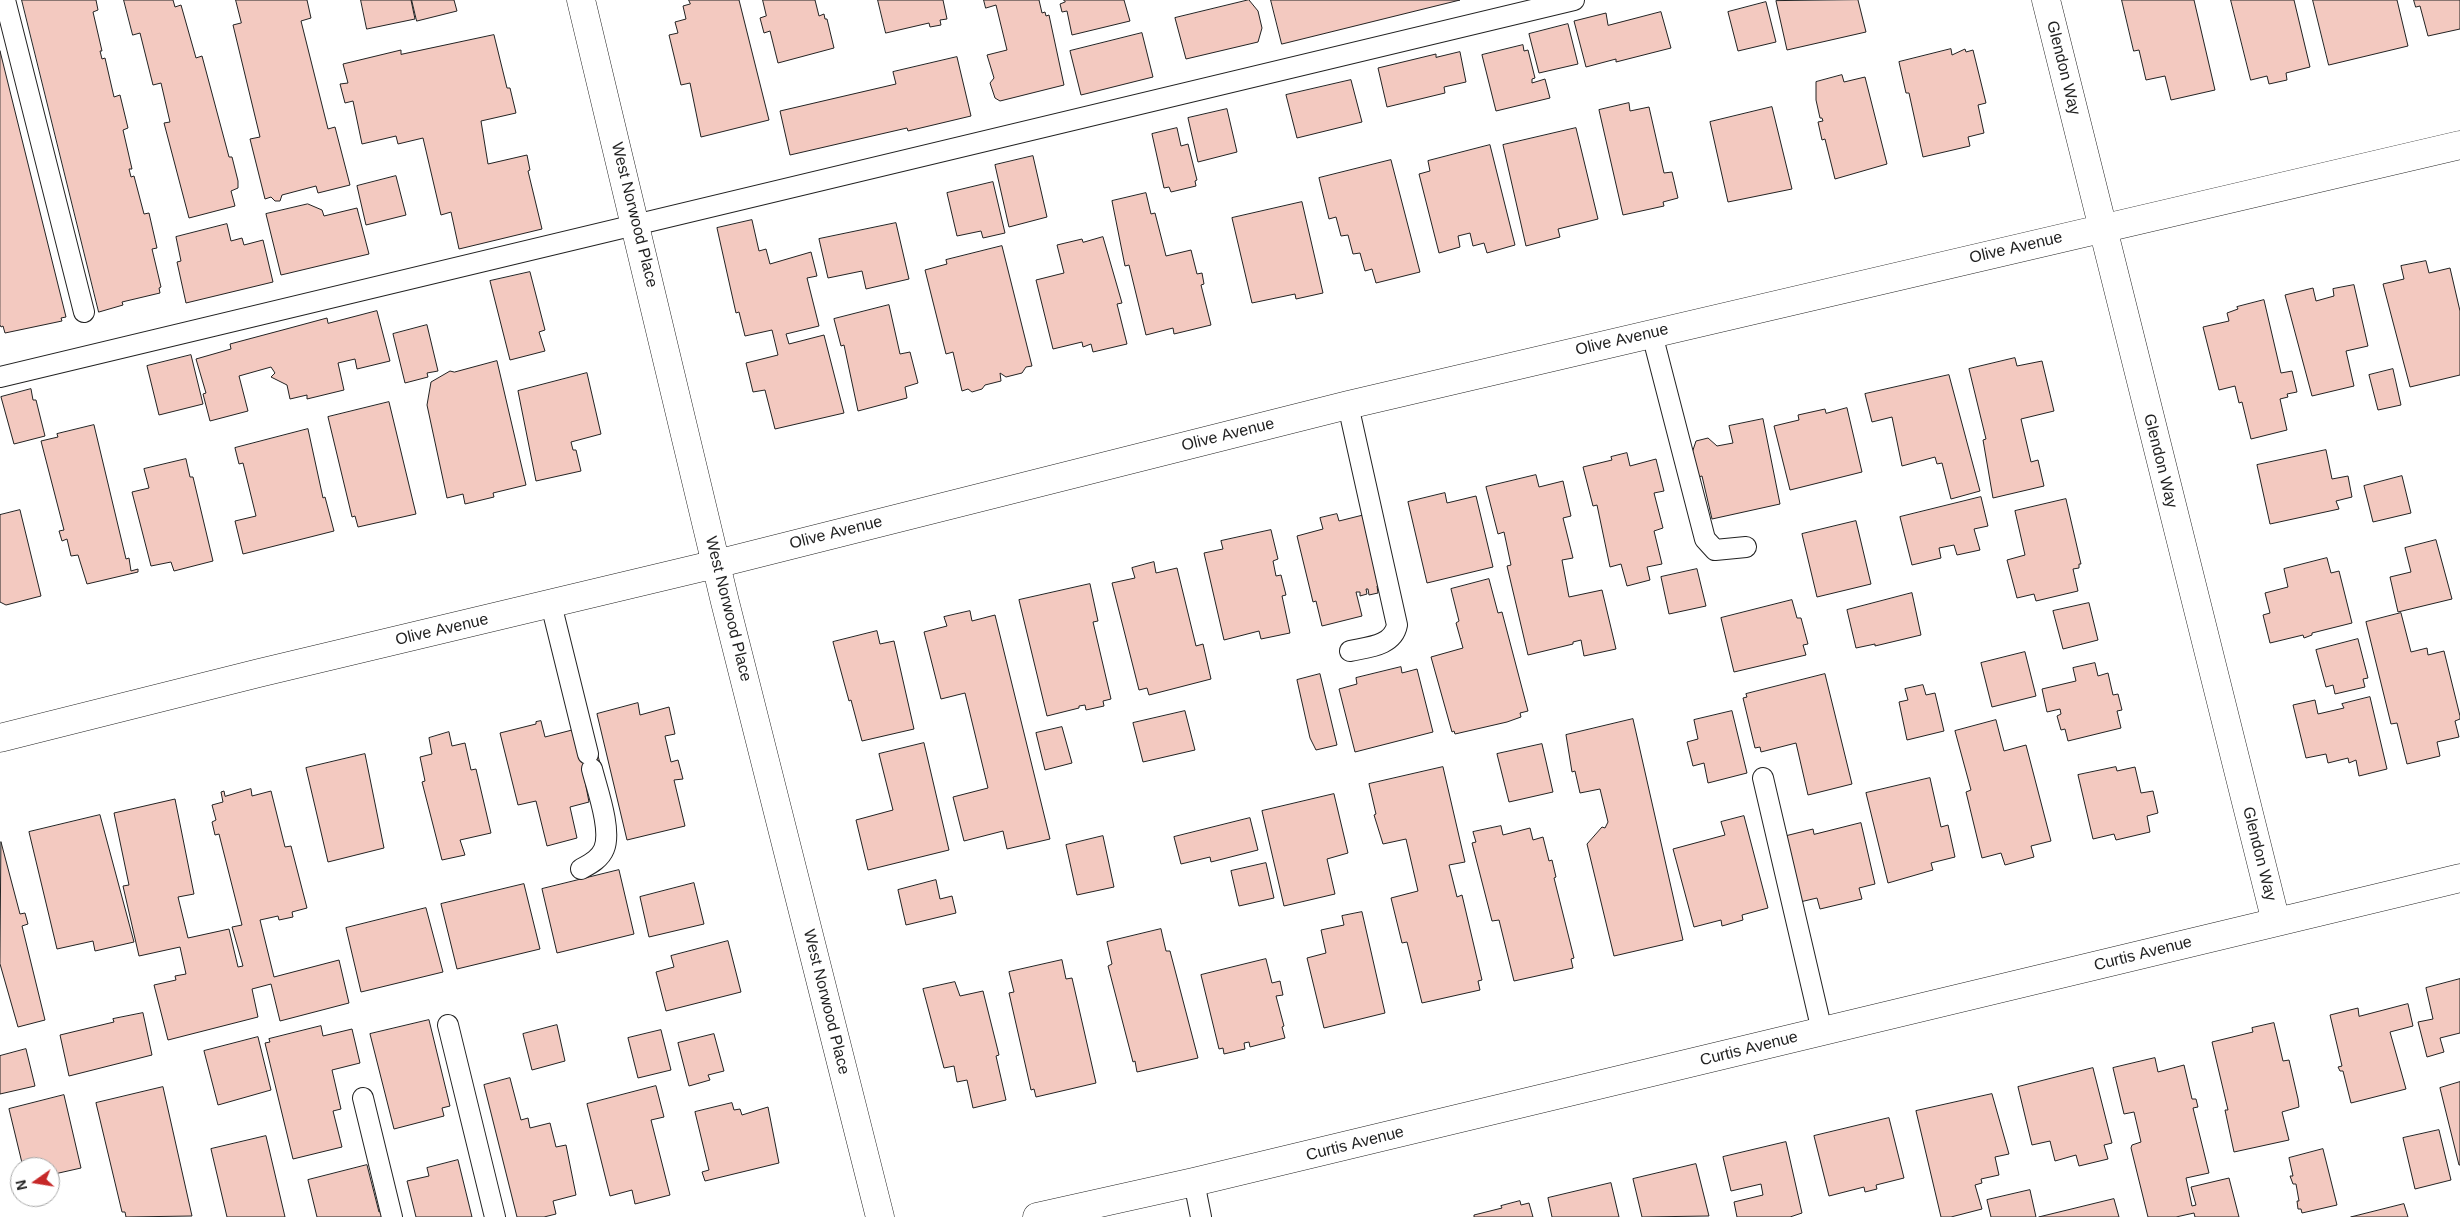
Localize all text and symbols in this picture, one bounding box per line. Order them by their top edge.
street label: Glendon Way [2042,19,2084,117]
street label: West Norwood Place [607,140,661,290]
street label: Olive Avenue [1968,228,2064,268]
street label: Olive Avenue [1574,320,1670,360]
street label: Glendon Way [2139,412,2181,510]
street label: Olive Avenue [1180,414,1276,456]
street label: Olive Avenue [788,512,884,554]
street label: West Norwood Place [701,534,755,684]
street label: Olive Avenue [394,610,490,650]
street label: Glendon Way [2238,805,2280,903]
street label: West Norwood Place [799,927,853,1077]
street label: Curtis Avenue [2092,933,2194,975]
street label: Curtis Avenue [1698,1028,1800,1070]
street label: Curtis Avenue [1304,1123,1406,1165]
north arrow [10,1157,60,1207]
text: N [12,1178,30,1192]

